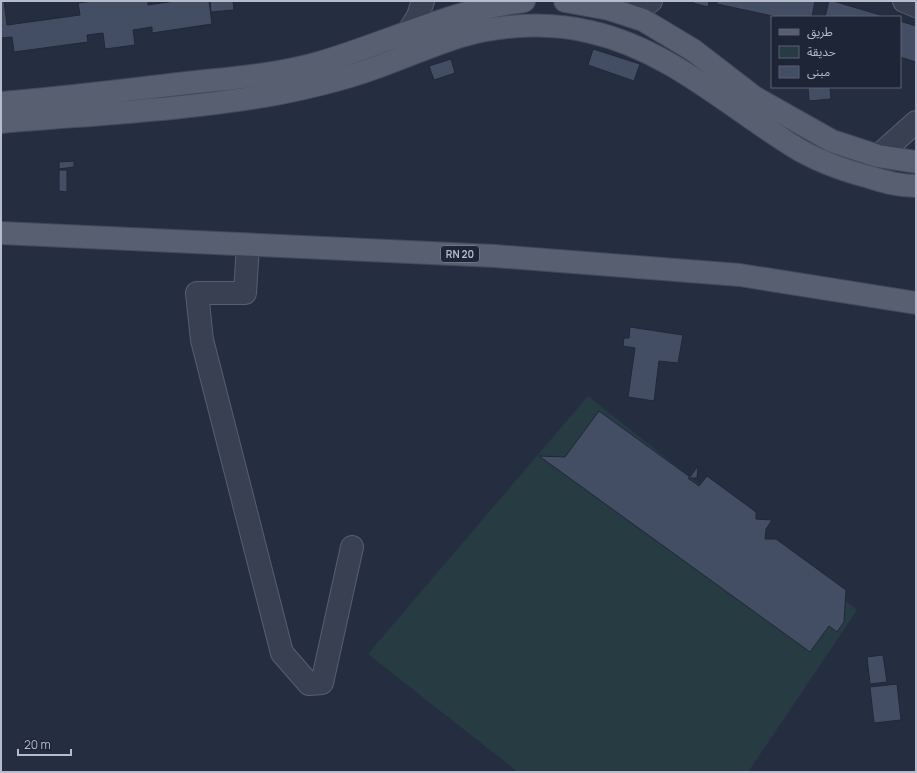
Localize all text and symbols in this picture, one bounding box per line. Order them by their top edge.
legend [771,16,901,88]
text: طريق [807,23,833,40]
text: حديقة [807,43,836,60]
text: مبنى [807,63,830,80]
road number: RN 20 [441,246,479,262]
scale bar [18,731,71,757]
text: 20 m [24,736,51,753]

